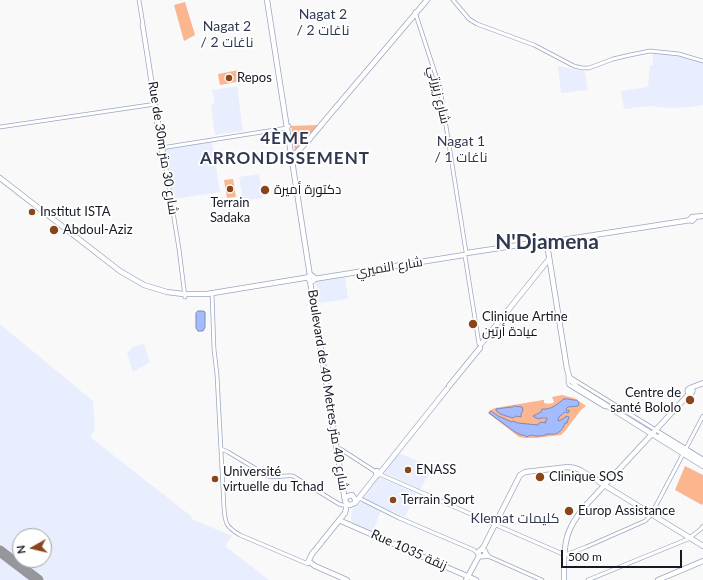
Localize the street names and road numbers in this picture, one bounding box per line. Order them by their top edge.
street label: شارع زيزرتي [425,65,453,125]
street label: Rue de 30m شارع 30 متر [145,80,181,216]
street label: شارع النميري [354,254,424,280]
street label: Boulevard de 40 Metres شارع 40 متر [304,288,352,492]
street label: Rue 1035 زنقة [369,526,449,574]

